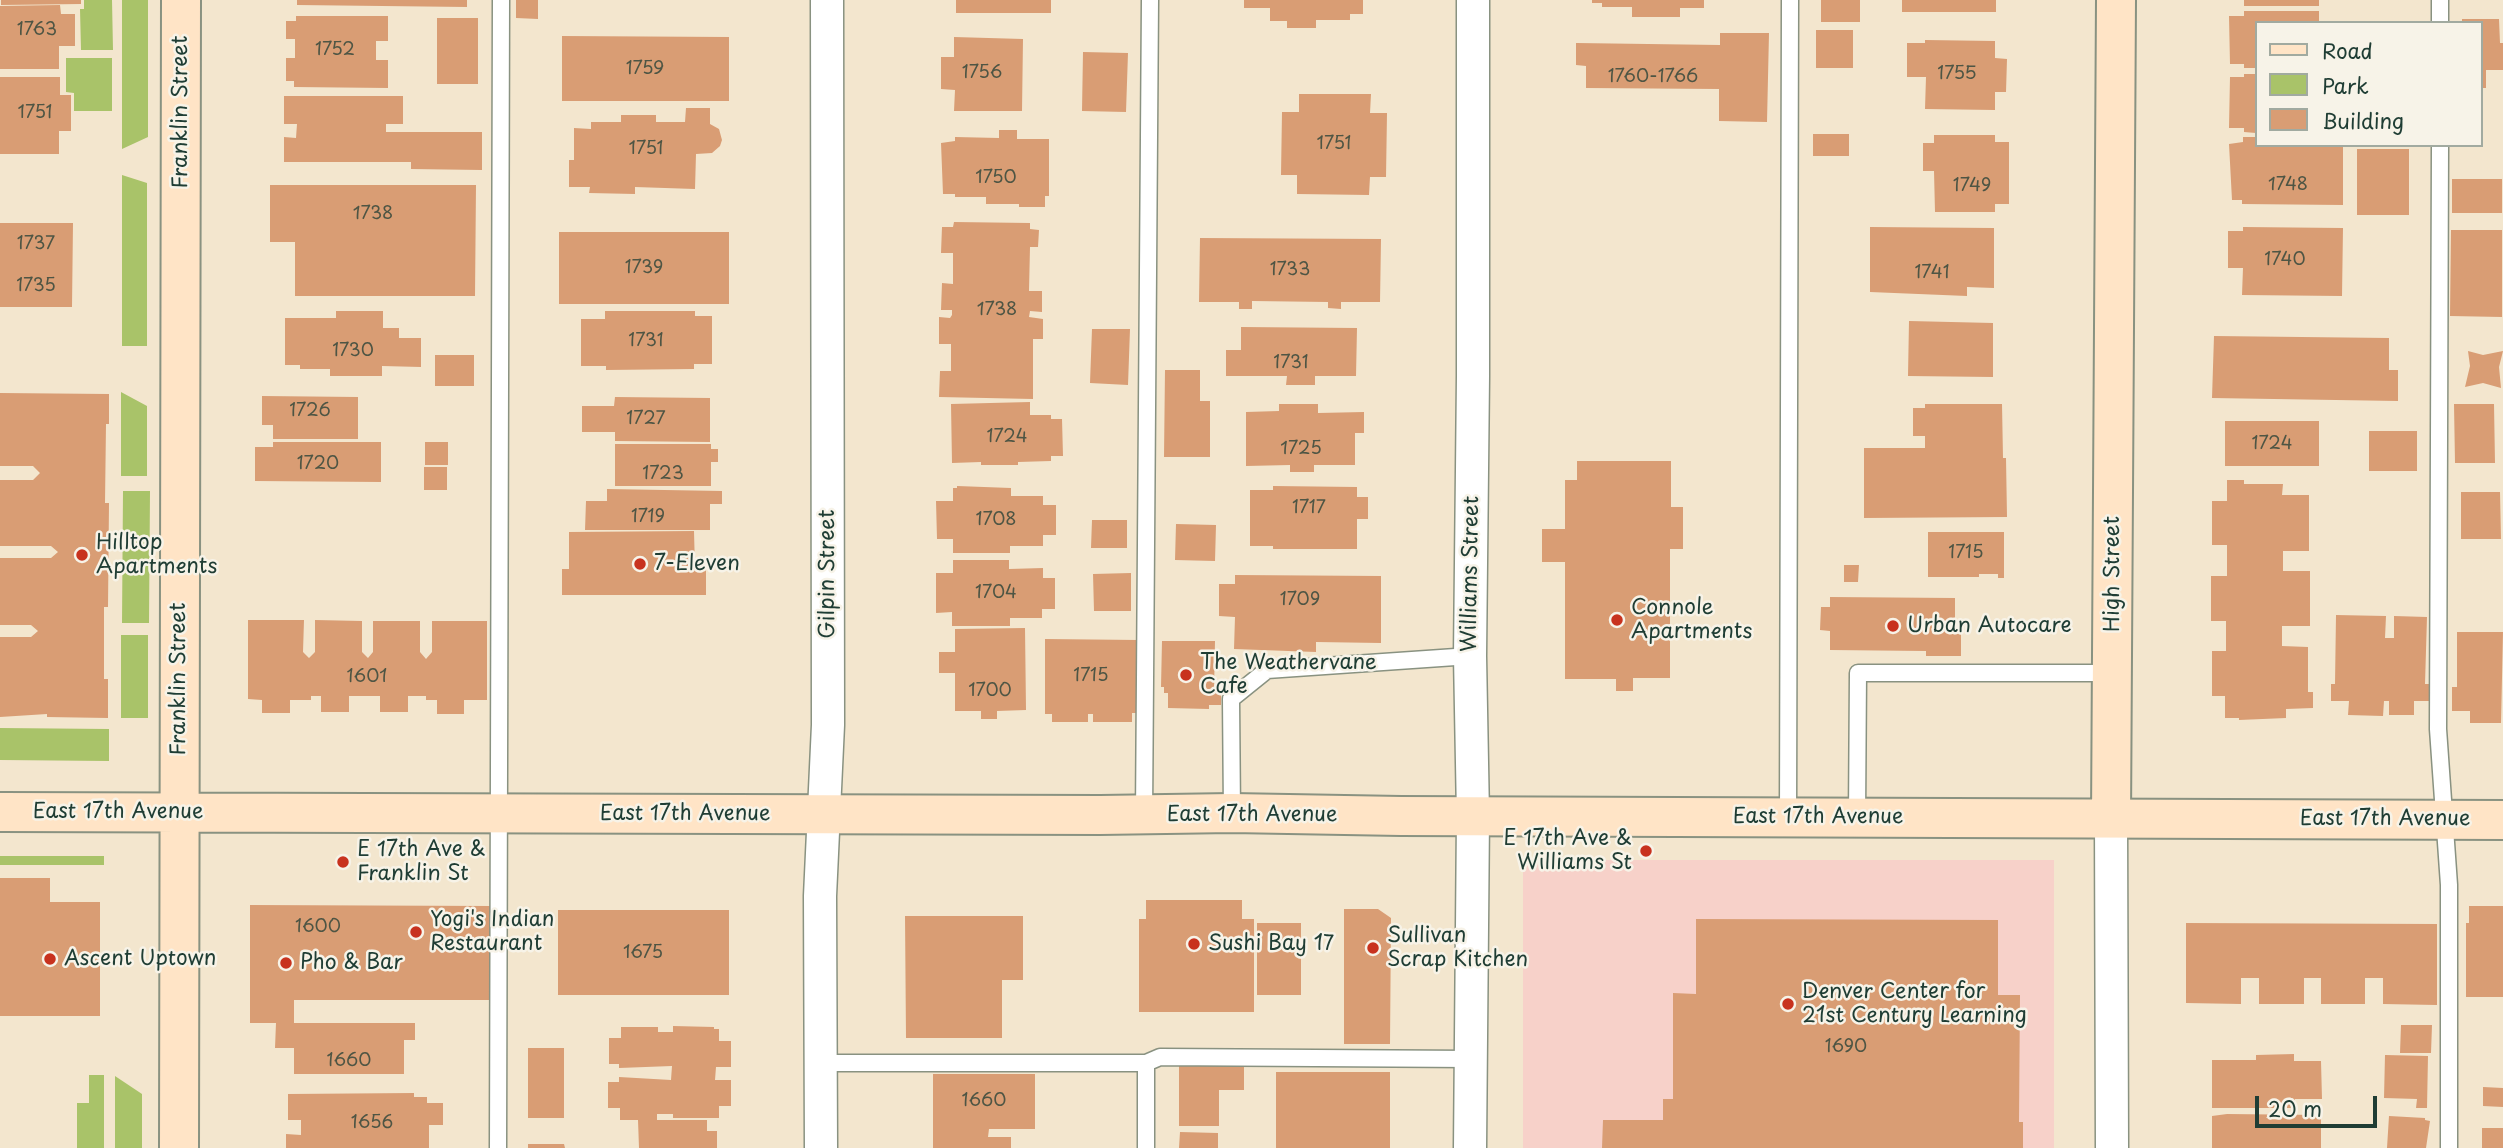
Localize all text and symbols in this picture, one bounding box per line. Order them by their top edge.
house number: 1763 [17,19,57,41]
legend [2254,21,2482,147]
text: Road [2322,34,2373,66]
street label: Franklin Street [168,35,194,189]
house number: 1752 [315,39,355,61]
house number: 1759 [626,58,664,80]
house number: 1756 [962,62,1002,84]
house number: 1755 [1937,63,1977,85]
house number: 1760-1766 [1608,66,1698,88]
text: Park [2322,69,2369,101]
house number: 1751 [18,102,52,124]
text: Building [2322,104,2404,136]
house number: 1751 [1317,133,1351,155]
house number: 1751 [629,138,663,160]
house number: 1750 [975,167,1017,189]
house number: 1748 [2268,174,2308,196]
house number: 1749 [1953,175,1991,197]
house number: 1738 [353,203,393,225]
house number: 1737 [17,233,55,255]
house number: 1740 [2264,249,2306,271]
house number: 1739 [625,257,663,279]
house number: 1733 [1270,259,1310,281]
house number: 1741 [1915,262,1949,284]
house number: 1735 [16,275,56,297]
house number: 1738 [977,299,1017,321]
house number: 1731 [628,330,664,352]
house number: 1730 [332,340,374,362]
house number: 1731 [1273,352,1309,374]
house number: 1726 [289,400,331,422]
house number: 1727 [626,408,666,430]
house number: 1724 [986,426,1028,448]
house number: 1724 [2251,433,2293,455]
house number: 1725 [1280,438,1322,460]
house number: 1720 [297,453,339,475]
house number: 1723 [642,463,684,485]
street label: Williams Street [1457,496,1485,652]
house number: 1717 [1292,497,1326,519]
house number: 1719 [631,506,665,528]
street label: Gilpin Street [815,509,841,639]
house number: 1708 [975,509,1017,531]
street label: High Street [2100,516,2126,632]
place label: Hilltop Apartments [96,530,217,580]
house number: 1715 [1948,542,1984,564]
marker: Hilltop Apartments [74,547,90,563]
place label: 7-Eleven [654,551,740,577]
marker: 7-Eleven [632,556,648,572]
house number: 1704 [975,582,1017,604]
house number: 1709 [1280,589,1320,611]
place label: Connole Apartments [1631,595,1752,645]
street label: Franklin Street [166,602,192,756]
marker: Connole Apartments [1609,612,1625,628]
place label: Urban Autocare [1907,613,2072,639]
marker: Urban Autocare [1885,618,1901,634]
place label: The Weathervane Cafe [1200,650,1377,700]
house number: 1715 [1073,665,1109,687]
house number: 1601 [347,666,387,688]
marker: The Weathervane Cafe [1178,667,1194,683]
house number: 1700 [968,680,1012,702]
street label: East 17th Avenue [33,799,203,825]
street label: East 17th Avenue [600,801,770,827]
street label: East 17th Avenue [1167,802,1337,828]
street label: East 17th Avenue [1733,804,1903,830]
street label: East 17th Avenue [2300,806,2470,832]
place label: E 17th Ave & Williams St [1503,826,1632,876]
place label: E 17th Ave & Franklin St [357,837,486,887]
marker: E 17th Ave & Williams St [1638,843,1654,859]
marker: E 17th Ave & Franklin St [335,854,351,870]
place label: Yogi's Indian Restaurant [430,907,554,957]
house number: 1600 [295,916,341,938]
place label: Sullivan Scrap Kitchen [1387,923,1528,973]
marker: Yogi's Indian Restaurant [408,924,424,940]
place label: Sushi Bay 17 [1208,931,1334,957]
marker: Sushi Bay 17 [1186,936,1202,952]
marker: Sullivan Scrap Kitchen [1365,940,1381,956]
house number: 1675 [623,942,663,964]
place label: Ascent Uptown [64,946,216,972]
place label: Pho & Bar [300,950,403,976]
marker: Ascent Uptown [42,951,58,967]
marker: Pho & Bar [278,955,294,971]
place label: Denver Center for 21st Century Learning [1802,979,2027,1029]
marker: Denver Center for 21st Century Learning [1780,996,1796,1012]
house number: 1690 [1825,1036,1867,1058]
house number: 1660 [326,1050,372,1072]
scale bar [2258,1082,2380,1126]
house number: 1660 [961,1090,1007,1112]
text: 20 m [2268,1092,2322,1124]
house number: 1656 [351,1112,393,1134]

